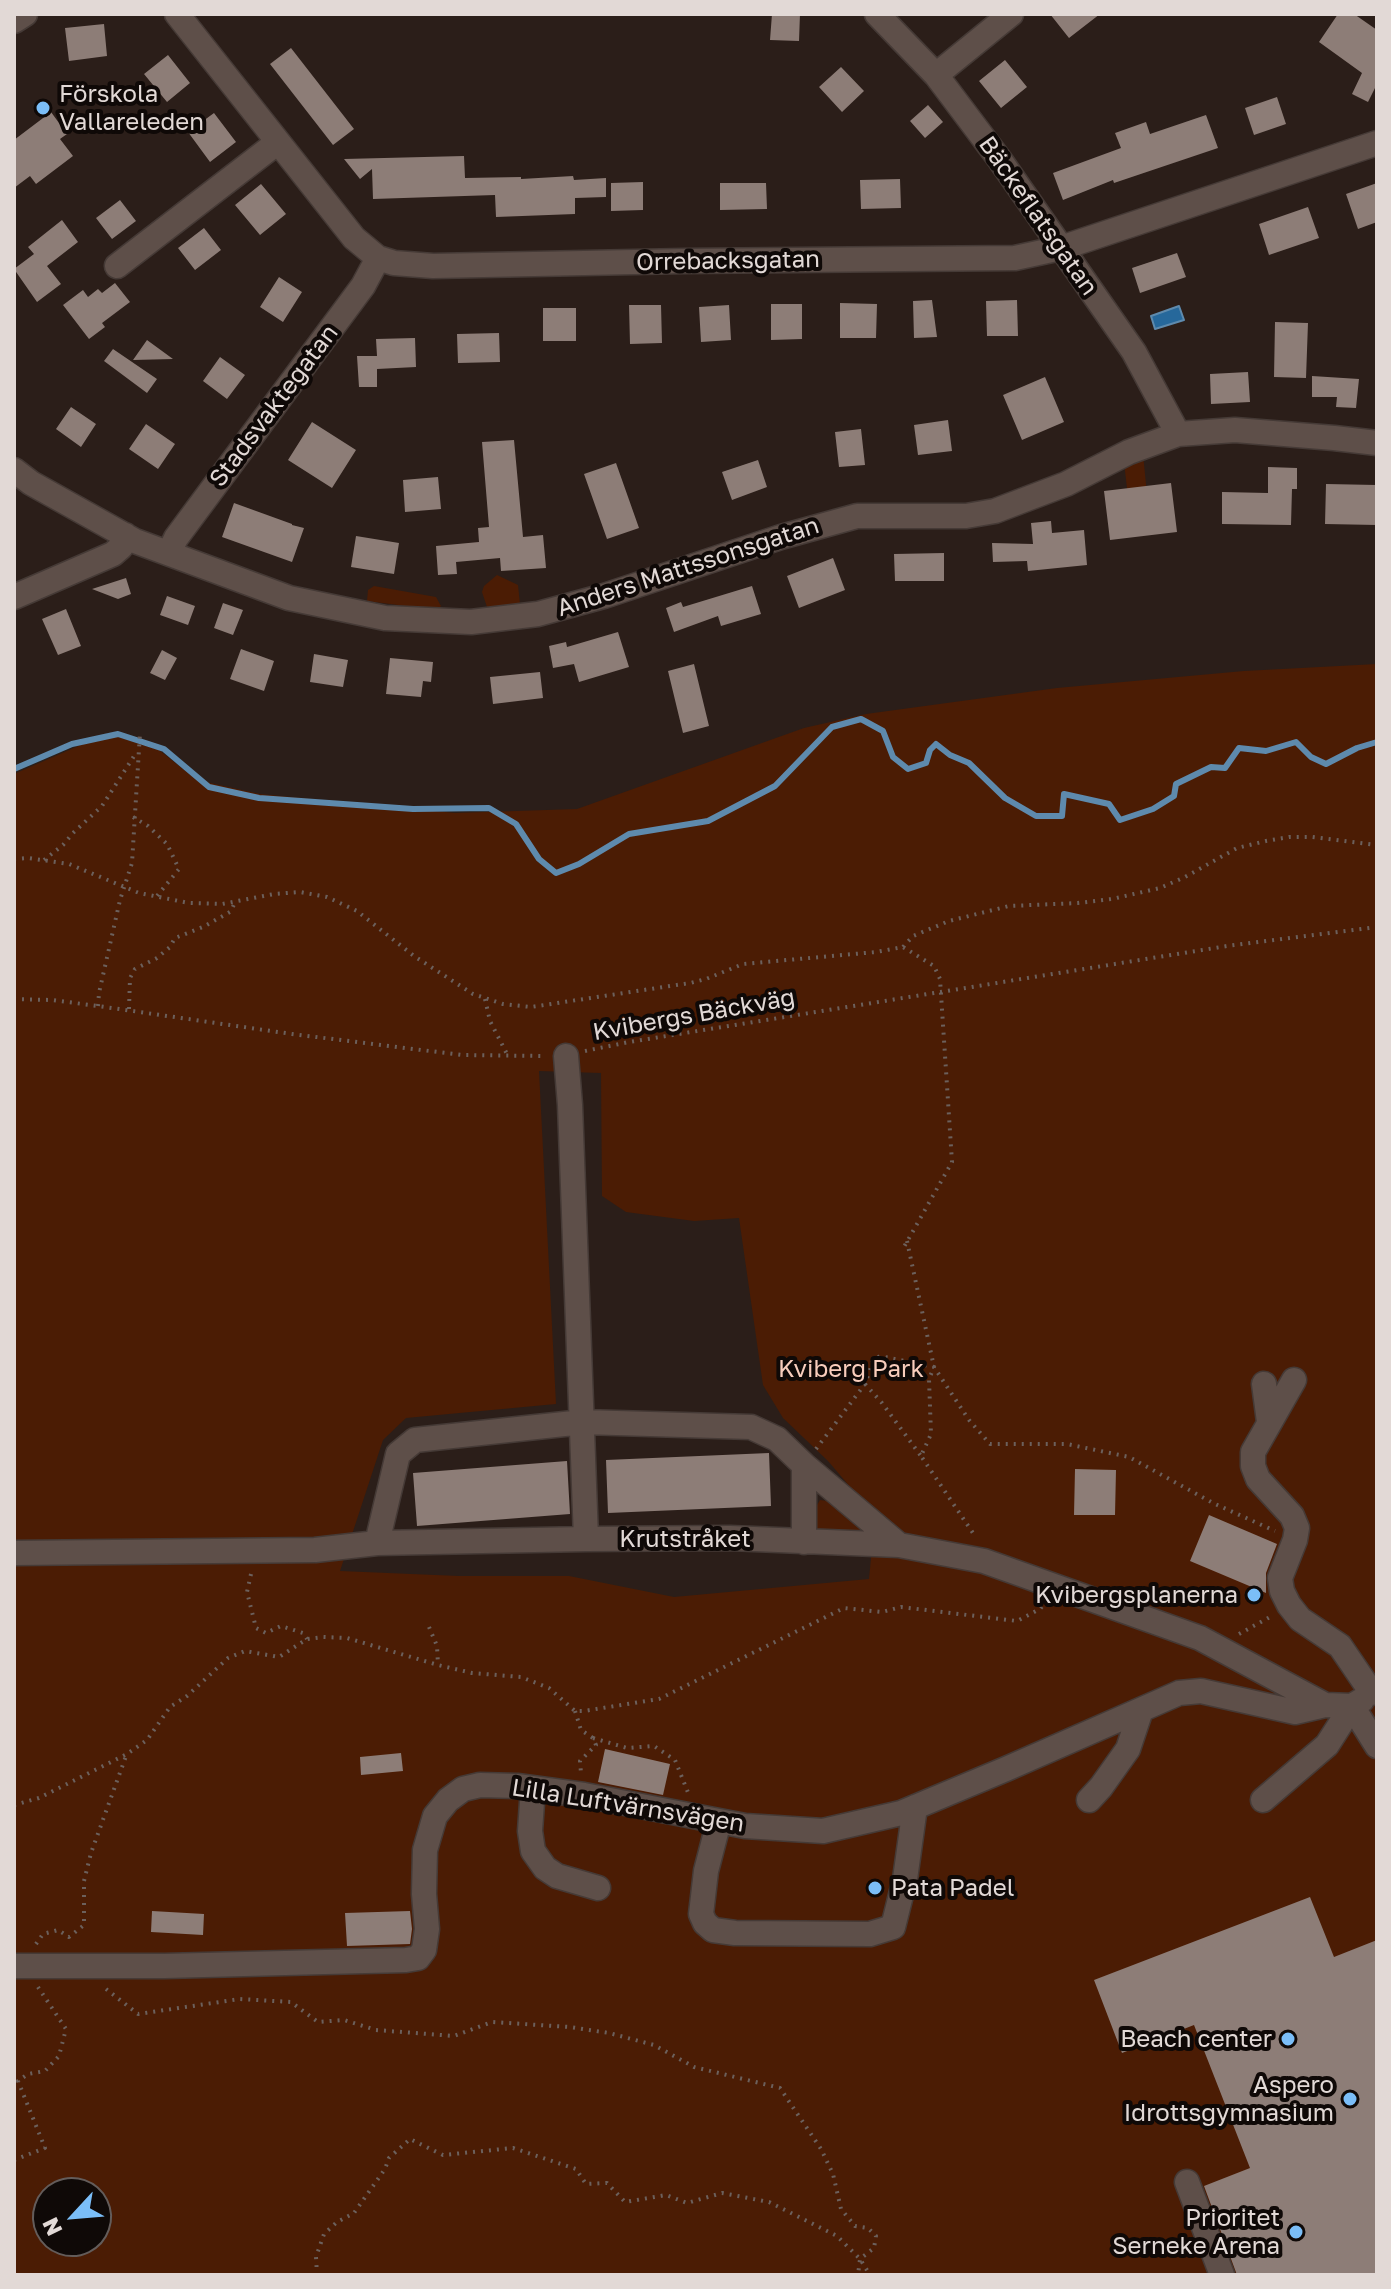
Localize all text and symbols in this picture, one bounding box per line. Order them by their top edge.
place label: Förskola Vallareleden [59,80,204,136]
marker: Förskola Vallareleden [34,99,52,117]
street label: Bäckeflatsgatan [972,131,1104,301]
street label: Orrebacksgatan [636,245,820,277]
street label: Stadsvaktegatan [204,319,344,493]
street label: Anders Mattssonsgatan [553,511,823,623]
street label: Kvibergs Bäckväg [591,983,797,1047]
park label: Kviberg Park [778,1355,924,1383]
street label: Krutstråket [619,1525,751,1553]
place label: Kvibergsplanerna [1035,1581,1238,1609]
marker: Kvibergsplanerna [1245,1586,1263,1604]
street label: Lilla Luftvärnsvägen [510,1773,746,1839]
place label: Pata Padel [891,1874,1014,1902]
marker: Pata Padel [866,1879,884,1897]
place label: Beach center [1120,2025,1272,2053]
marker: Beach center [1279,2030,1297,2048]
place label: Aspero Idrottsgymnasium [1124,2071,1334,2127]
marker: Aspero Idrottsgymnasium [1341,2090,1359,2108]
north arrow [32,2177,112,2257]
place label: Prioritet Serneke Arena [1112,2204,1280,2260]
text: N [36,2213,68,2240]
marker: Prioritet Serneke Arena [1287,2223,1305,2241]

